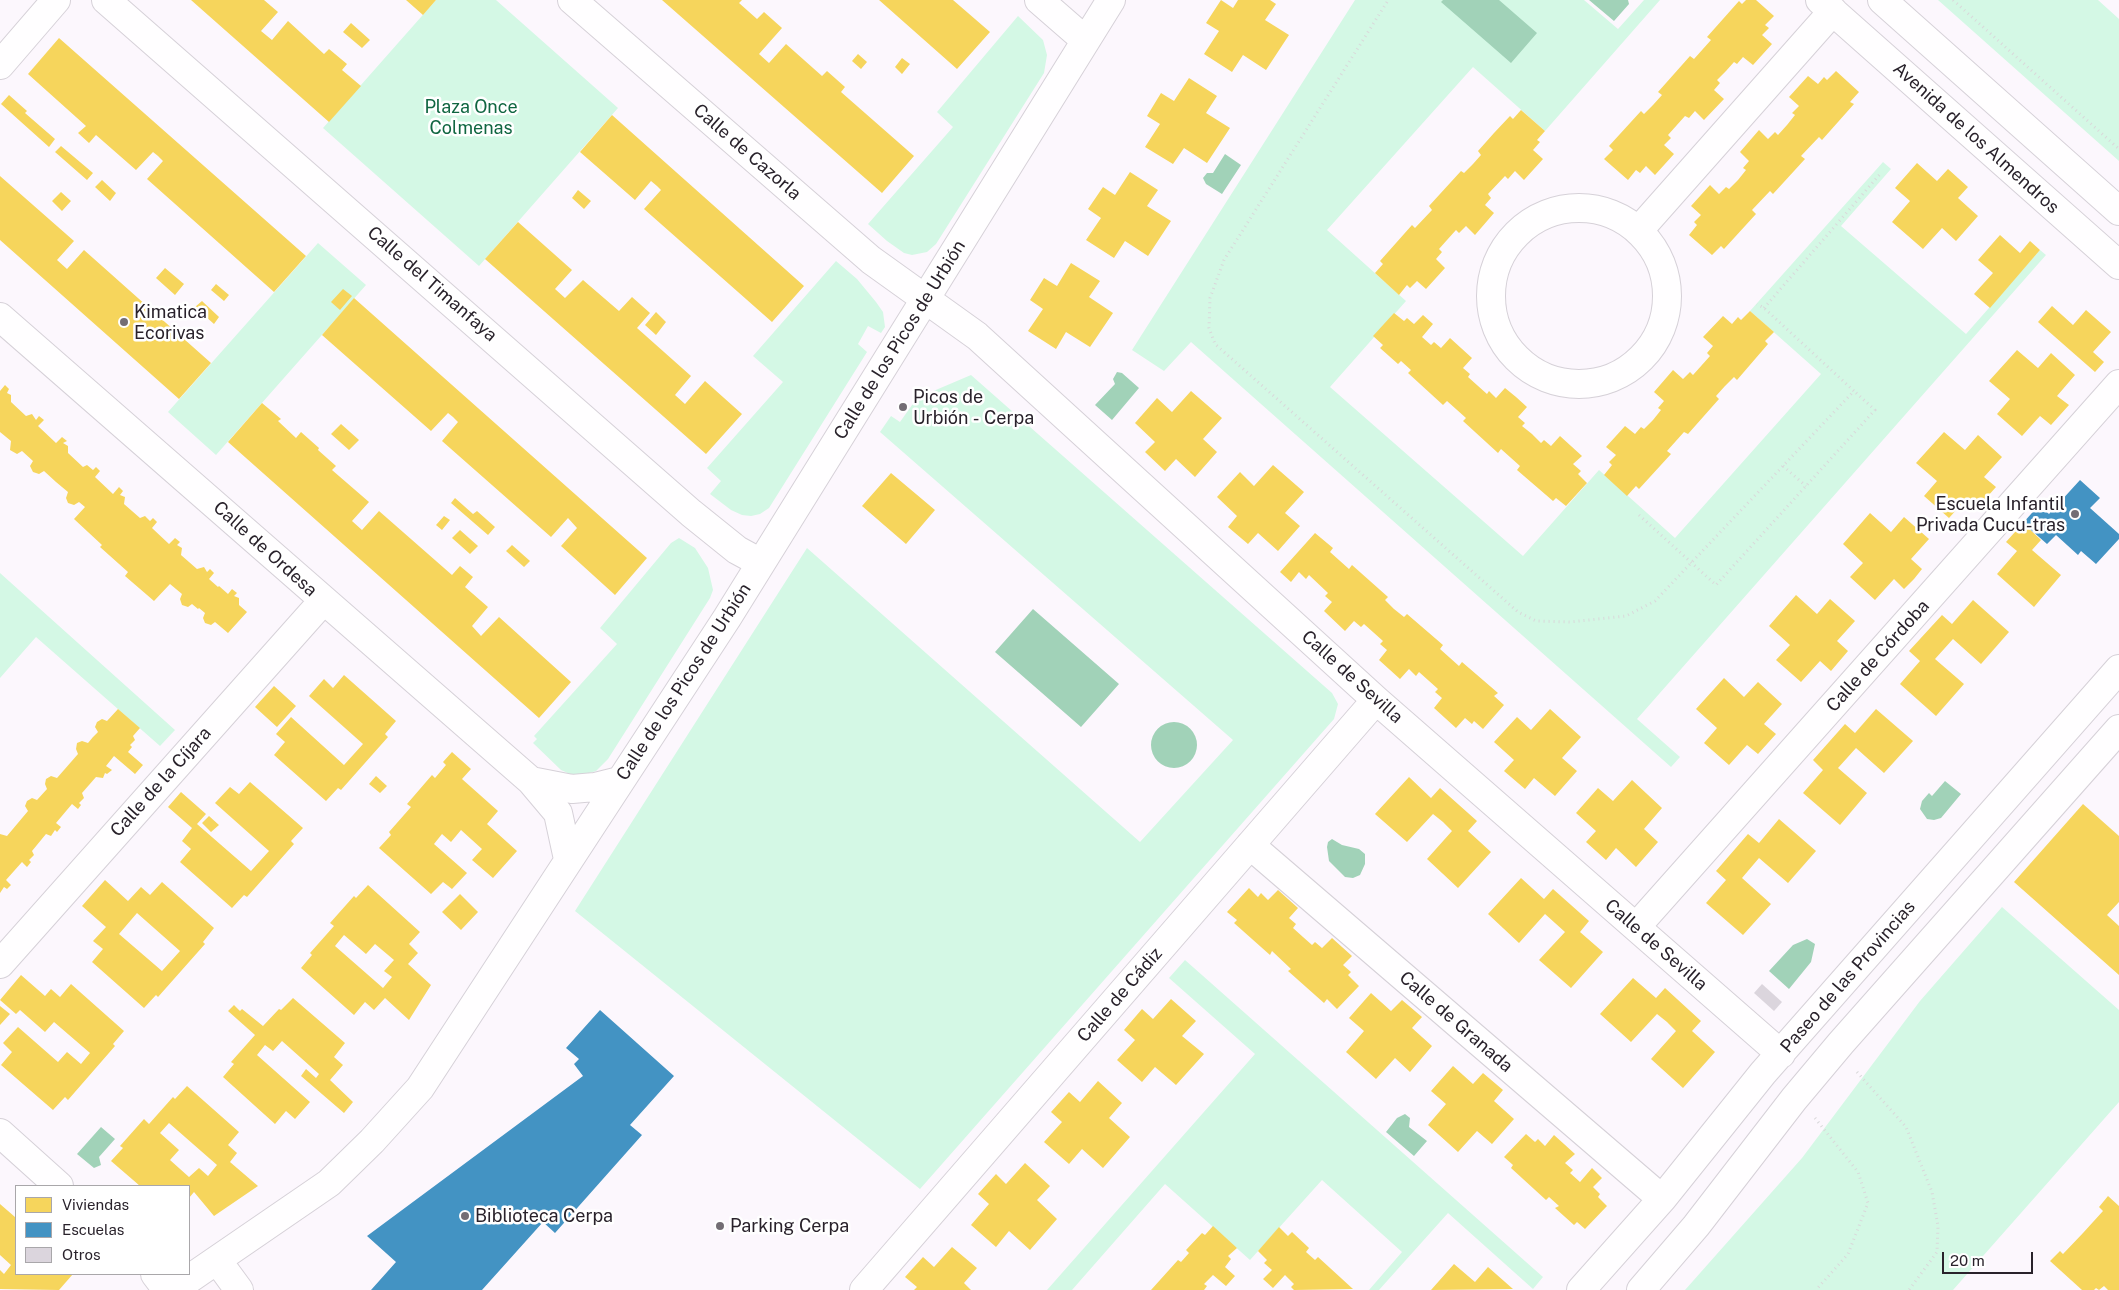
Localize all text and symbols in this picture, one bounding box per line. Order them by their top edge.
street label: Avenida de los Almendros [1889,58,2063,218]
park label: Plaza Once Colmenas [424,96,518,138]
street label: Calle de Cazorla [689,99,805,205]
street label: Calle del Timanfaya [363,222,501,346]
street label: Calle de los Picos de Urbión [830,236,970,444]
place label: Kimatica Ecorivas [134,301,207,344]
marker: Kimatica Ecorivas [118,316,130,328]
place label: Picos de Urbión - Cerpa [913,386,1034,428]
marker: Picos de Urbión - Cerpa [897,401,909,413]
place label: Escuela Infantil Privada Cucu-tras [1916,493,2065,536]
street label: Calle de Ordesa [209,497,321,601]
marker: Escuela Infantil Privada Cucu-tras [2069,508,2081,520]
street label: Calle de los Picos de Urbión [612,579,756,785]
street label: Calle de Córdoba [1822,596,1934,716]
street label: Calle de Sevilla [1297,626,1407,728]
street label: Calle de la Cíjara [106,723,216,841]
street label: Calle de Sevilla [1600,895,1712,995]
street label: Paseo de las Provincias [1776,897,1920,1057]
street label: Calle de Cádiz [1073,943,1167,1047]
street label: Calle de Granada [1395,967,1517,1077]
legend [15,1185,190,1275]
text: Viviendas [62,1196,129,1213]
place label: Biblioteca Cerpa [475,1205,613,1227]
marker: Biblioteca Cerpa [459,1210,471,1222]
place label: Parking Cerpa [730,1215,849,1237]
marker: Parking Cerpa [714,1220,726,1232]
text: Escuelas [62,1221,124,1238]
scale bar [1944,1242,2035,1274]
text: Otros [62,1246,101,1263]
text: 20 m [1950,1252,1985,1269]

